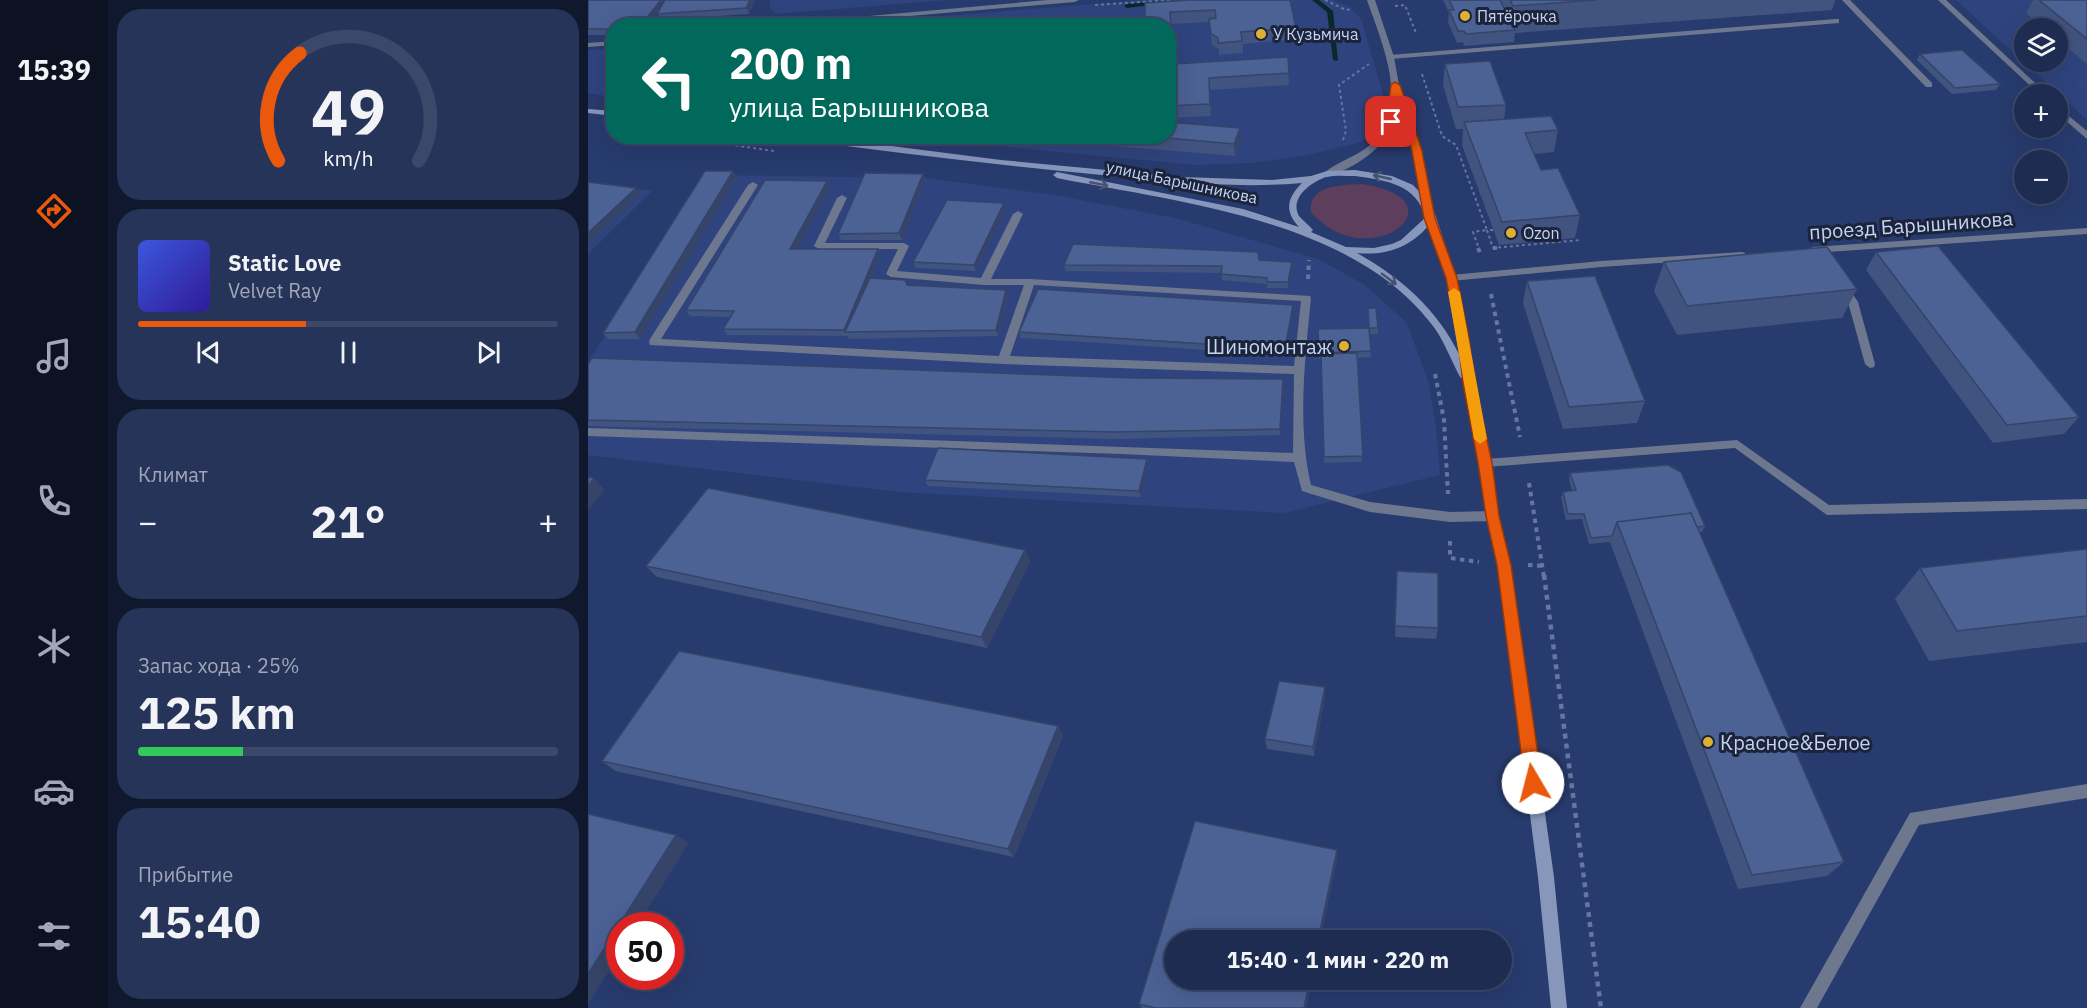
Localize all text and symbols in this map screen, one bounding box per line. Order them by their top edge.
place label: Пятёрочка [1477,6,1557,26]
marker: Пятёрочка [1458,9,1472,23]
map controls [2014,18,2068,204]
button: layers [2014,18,2068,72]
place label: У Кузьмича [1273,24,1359,44]
marker: У Кузьмича [1254,27,1268,41]
text: 200 m [729,36,852,91]
icon: left [630,42,708,120]
text: 15:39 [17,52,91,87]
text: 49 [311,72,385,153]
button: + [2014,84,2068,138]
text: улица Барышникова [729,89,989,124]
pin [1365,96,1416,147]
icon: arrive [1374,105,1407,138]
text: km/h [323,145,373,173]
button: − [2014,150,2068,204]
street label: улица Барышникова [1105,156,1260,208]
one-way arrow [1373,170,1392,182]
one-way arrow [1089,179,1108,190]
icon: directions [33,190,75,232]
street label: проезд Барышникова [1808,204,2014,246]
place label: Ozon [1523,223,1560,243]
marker: Ozon [1504,226,1518,240]
text: Static Love [228,248,341,277]
one-way arrow [1381,272,1397,285]
text: Velvet Ray [228,277,321,304]
place label: Шиномонтаж [1206,333,1332,360]
icon: music [33,335,75,377]
icon: previous [192,336,225,369]
icon: pause [332,336,365,369]
icon: next [472,336,505,369]
marker: Шиномонтаж [1337,339,1351,353]
text: Климат [138,461,208,488]
icon: phone [33,480,75,522]
text: 21° [310,492,386,550]
text: − [138,500,158,543]
text: + [538,500,558,543]
icon: climate [33,625,75,667]
text: Запас хода · 25% [138,652,300,679]
text: 125 km [138,683,296,741]
place label: Красное&Белое [1720,729,1871,756]
marker: Красное&Белое [1701,735,1715,749]
position arrow [1501,751,1565,815]
icon: car [33,770,75,812]
text: Прибытие [138,861,233,888]
text: 15:40 [138,892,261,950]
speed limit sign: 50 [606,912,684,990]
icon: filters [33,915,75,957]
text: 15:40 · 1 мин · 220 m [1227,945,1449,974]

